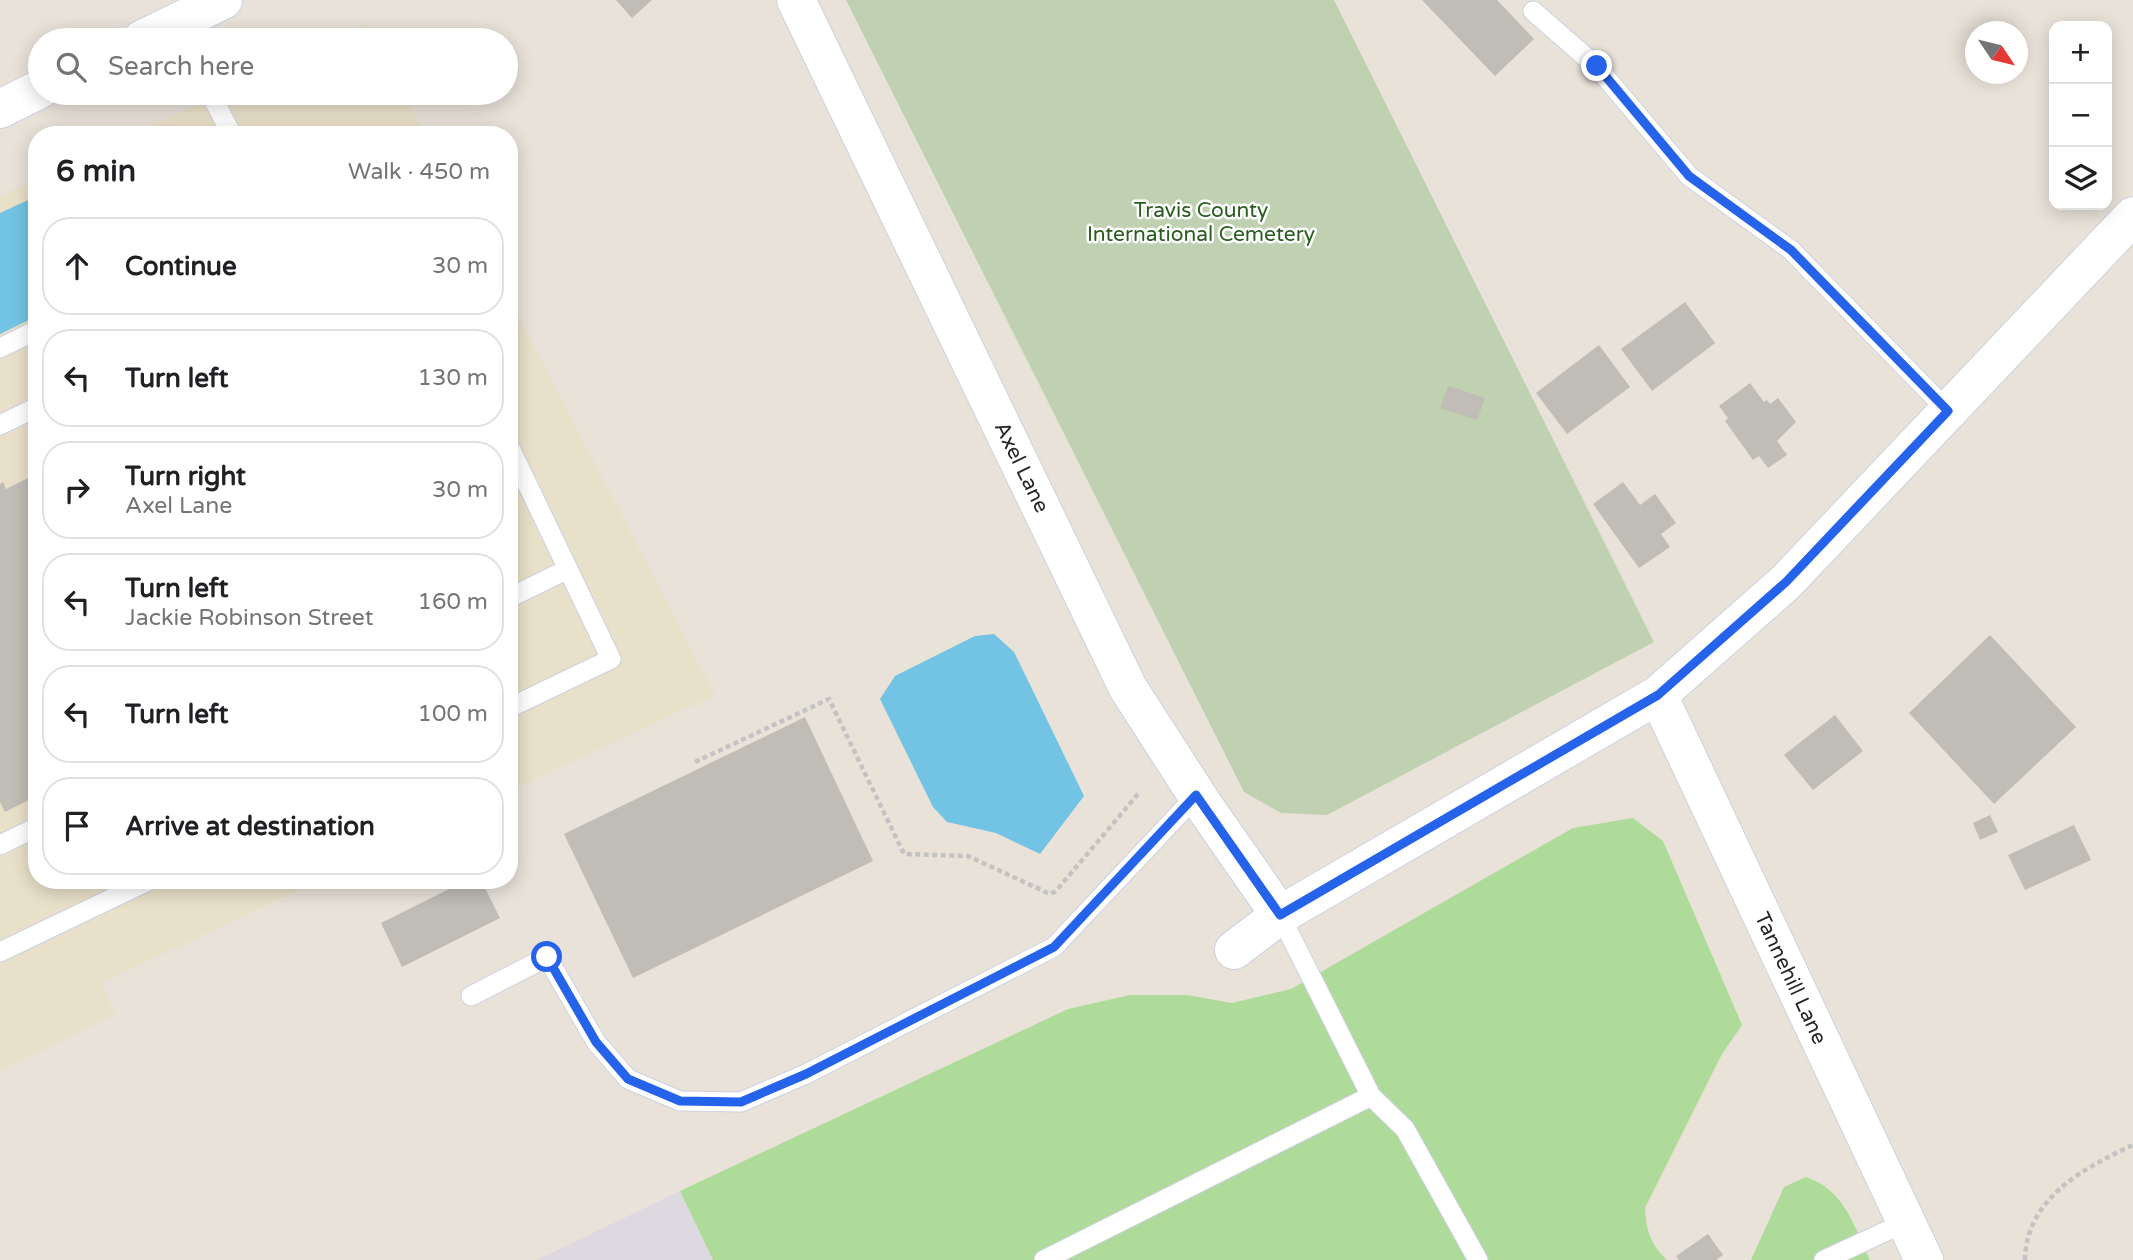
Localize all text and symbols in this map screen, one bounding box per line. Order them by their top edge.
north arrow [1965,21,2028,84]
map controls [2049,21,2112,210]
button: + [2049,21,2112,84]
search box [28,28,518,105]
icon: search [52,48,90,86]
route end [1581,50,1612,81]
text: Search here [108,51,254,82]
button: − [2049,84,2112,147]
button: layers [2049,147,2112,210]
text: 6 min [56,153,136,190]
text: Walk · 450 m [348,158,490,186]
park label: Travis County International Cemetery [1087,198,1315,247]
icon: ahead [58,247,96,285]
text: Continue [125,251,237,282]
text: 30 m [432,252,488,280]
icon: left [58,359,96,397]
text: Turn left [125,363,228,394]
text: 130 m [418,364,488,392]
street label: Axel Lane [989,418,1054,517]
text: Turn right [125,461,246,492]
icon: right [58,471,96,509]
text: 30 m [432,476,488,504]
text: Axel Lane [125,492,232,520]
text: Turn left [125,573,228,604]
icon: left [58,583,96,621]
text: 160 m [418,588,488,616]
text: Jackie Robinson Street [125,604,374,632]
icon: left [58,695,96,733]
text: Turn left [125,699,228,730]
text: 100 m [418,700,488,728]
icon: arrive [58,807,96,845]
text: Arrive at destination [125,811,375,842]
street label: Tannehill Lane [1749,908,1832,1048]
route start [531,941,562,972]

